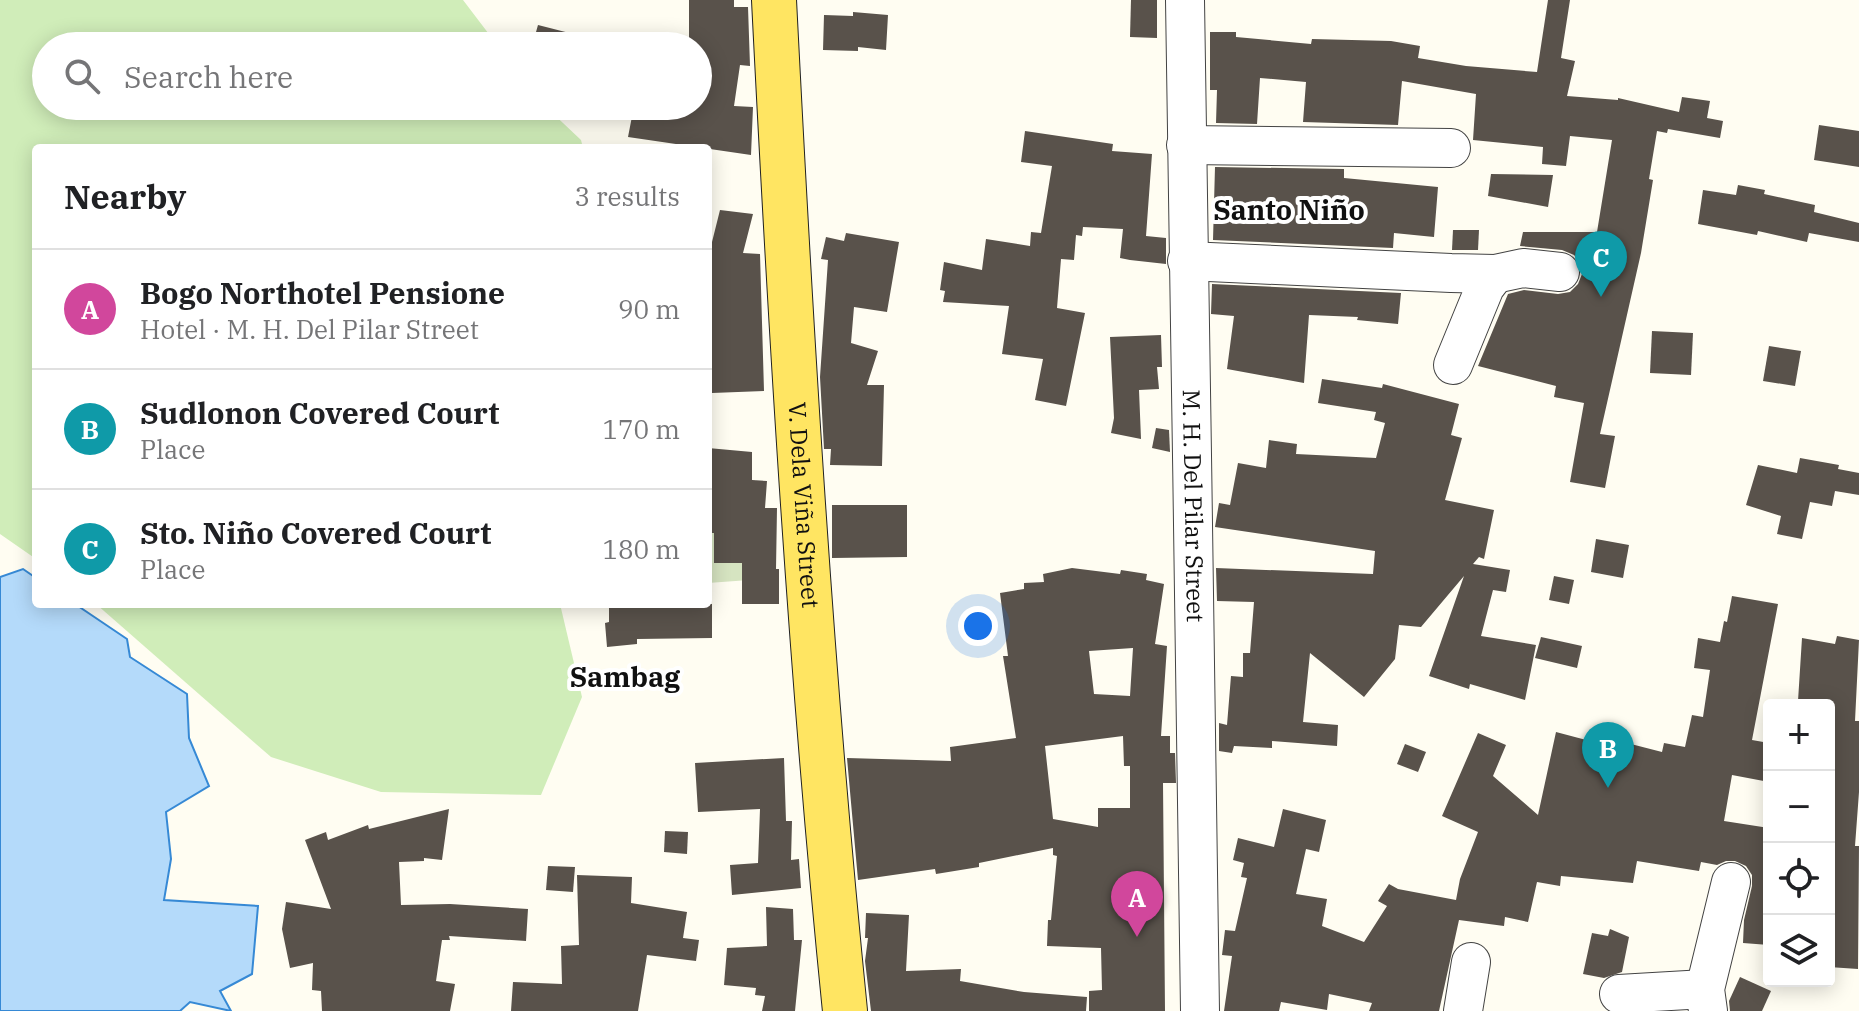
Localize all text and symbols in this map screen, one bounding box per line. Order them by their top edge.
search box [32,32,712,120]
icon: search [60,54,104,98]
text: Search here [124,57,293,96]
text: Nearby [64,174,186,218]
text: 3 results [574,179,680,213]
district label: Santo Niño [1213,191,1365,228]
pin: C [1575,231,1627,297]
text: Bogo Northotel Pensione [140,273,505,312]
text: A [81,292,99,326]
text: 90 m [618,292,680,326]
text: Hotel · M. H. Del Pilar Street [140,312,479,346]
street label: M. H. Del Pilar Street [1176,389,1212,623]
text: Sudlonon Covered Court [140,393,500,432]
street label: V. Dela Viña Street [781,401,827,609]
text: B [81,412,99,446]
text: 170 m [602,412,680,446]
text: Place [140,432,205,466]
text: Sto. Niño Covered Court [140,513,491,552]
text: C [81,532,99,566]
text: 180 m [602,532,680,566]
text: Place [140,552,205,586]
your location [958,606,998,646]
district label: Sambag [570,658,681,695]
map controls [1763,699,1835,987]
button: + [1763,699,1835,771]
pin: B [1582,722,1634,788]
button: − [1763,771,1835,843]
button: locate [1763,843,1835,915]
pin: A [1111,871,1163,937]
button: layers [1763,915,1835,987]

